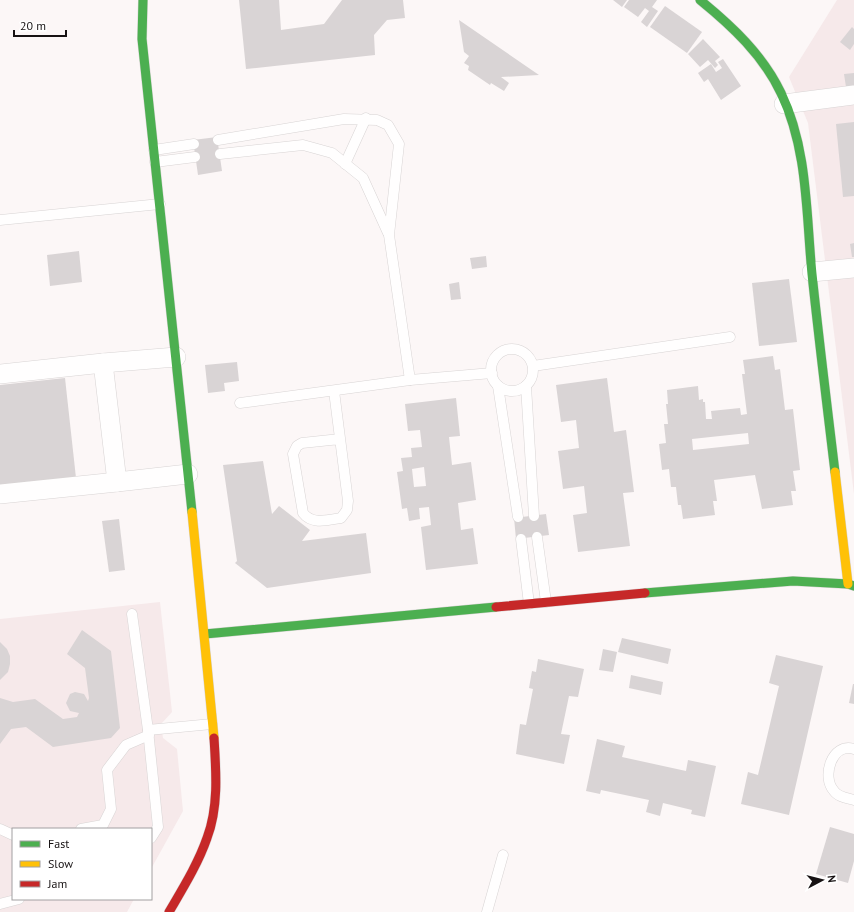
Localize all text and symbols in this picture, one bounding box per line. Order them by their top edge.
scale bar [14,12,66,38]
text: 20 m [20,18,46,33]
legend [12,828,152,900]
text: Fast [48,836,69,851]
text: Slow [48,856,73,871]
north arrow [802,860,842,900]
text: N [825,874,839,883]
text: Jam [47,876,67,891]

